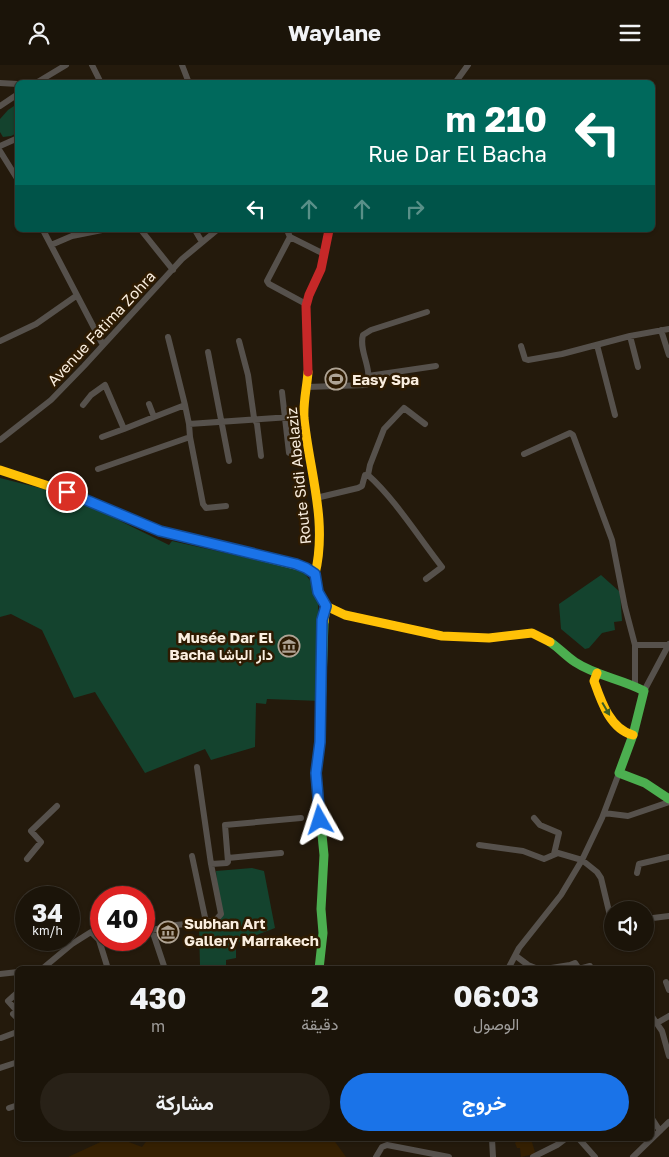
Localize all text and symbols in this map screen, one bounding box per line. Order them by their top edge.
icon: person [25,19,53,47]
text: Waylane [288,19,381,46]
icon: menu [616,19,644,47]
text: 210 m [445,98,547,140]
icon: left [565,100,630,165]
text: Rue Dar El Bacha [368,140,547,167]
icon: left [242,195,270,223]
icon: ahead [295,195,323,223]
icon: ahead [348,195,376,223]
icon: right [401,195,429,223]
street label: Avenue Fatima Zohra [43,267,159,389]
sports icon: Easy Spa [324,367,348,391]
place label: Easy Spa [352,370,419,388]
street label: Route Sidi Abelaziz [282,406,314,545]
pin [46,471,88,513]
icon: arrive [53,478,81,506]
place label: Musée Dar El Bacha دار الباشا [169,628,273,664]
museum icon: Musée Dar El Bacha دار الباشا [277,634,301,658]
one-way arrow [602,702,611,715]
position arrow [293,793,345,845]
speed limit sign: 40 [90,886,155,951]
text: 34 [32,897,63,928]
map controls [604,901,654,951]
button: sound [604,901,654,951]
place label: Subhan Art Gallery Marrakech [184,914,319,949]
museum icon: Subhan Art Gallery Marrakech [156,920,180,944]
text: km/h [32,923,63,938]
text: 2 [311,978,329,1014]
text: 06:03 [453,978,539,1014]
text: 430 [130,980,186,1016]
text: دقيقة [301,1014,338,1034]
text: الوصول [473,1014,519,1034]
text: m [151,1016,165,1036]
button: مشاركة [40,1073,330,1131]
button: خروج [340,1073,629,1131]

